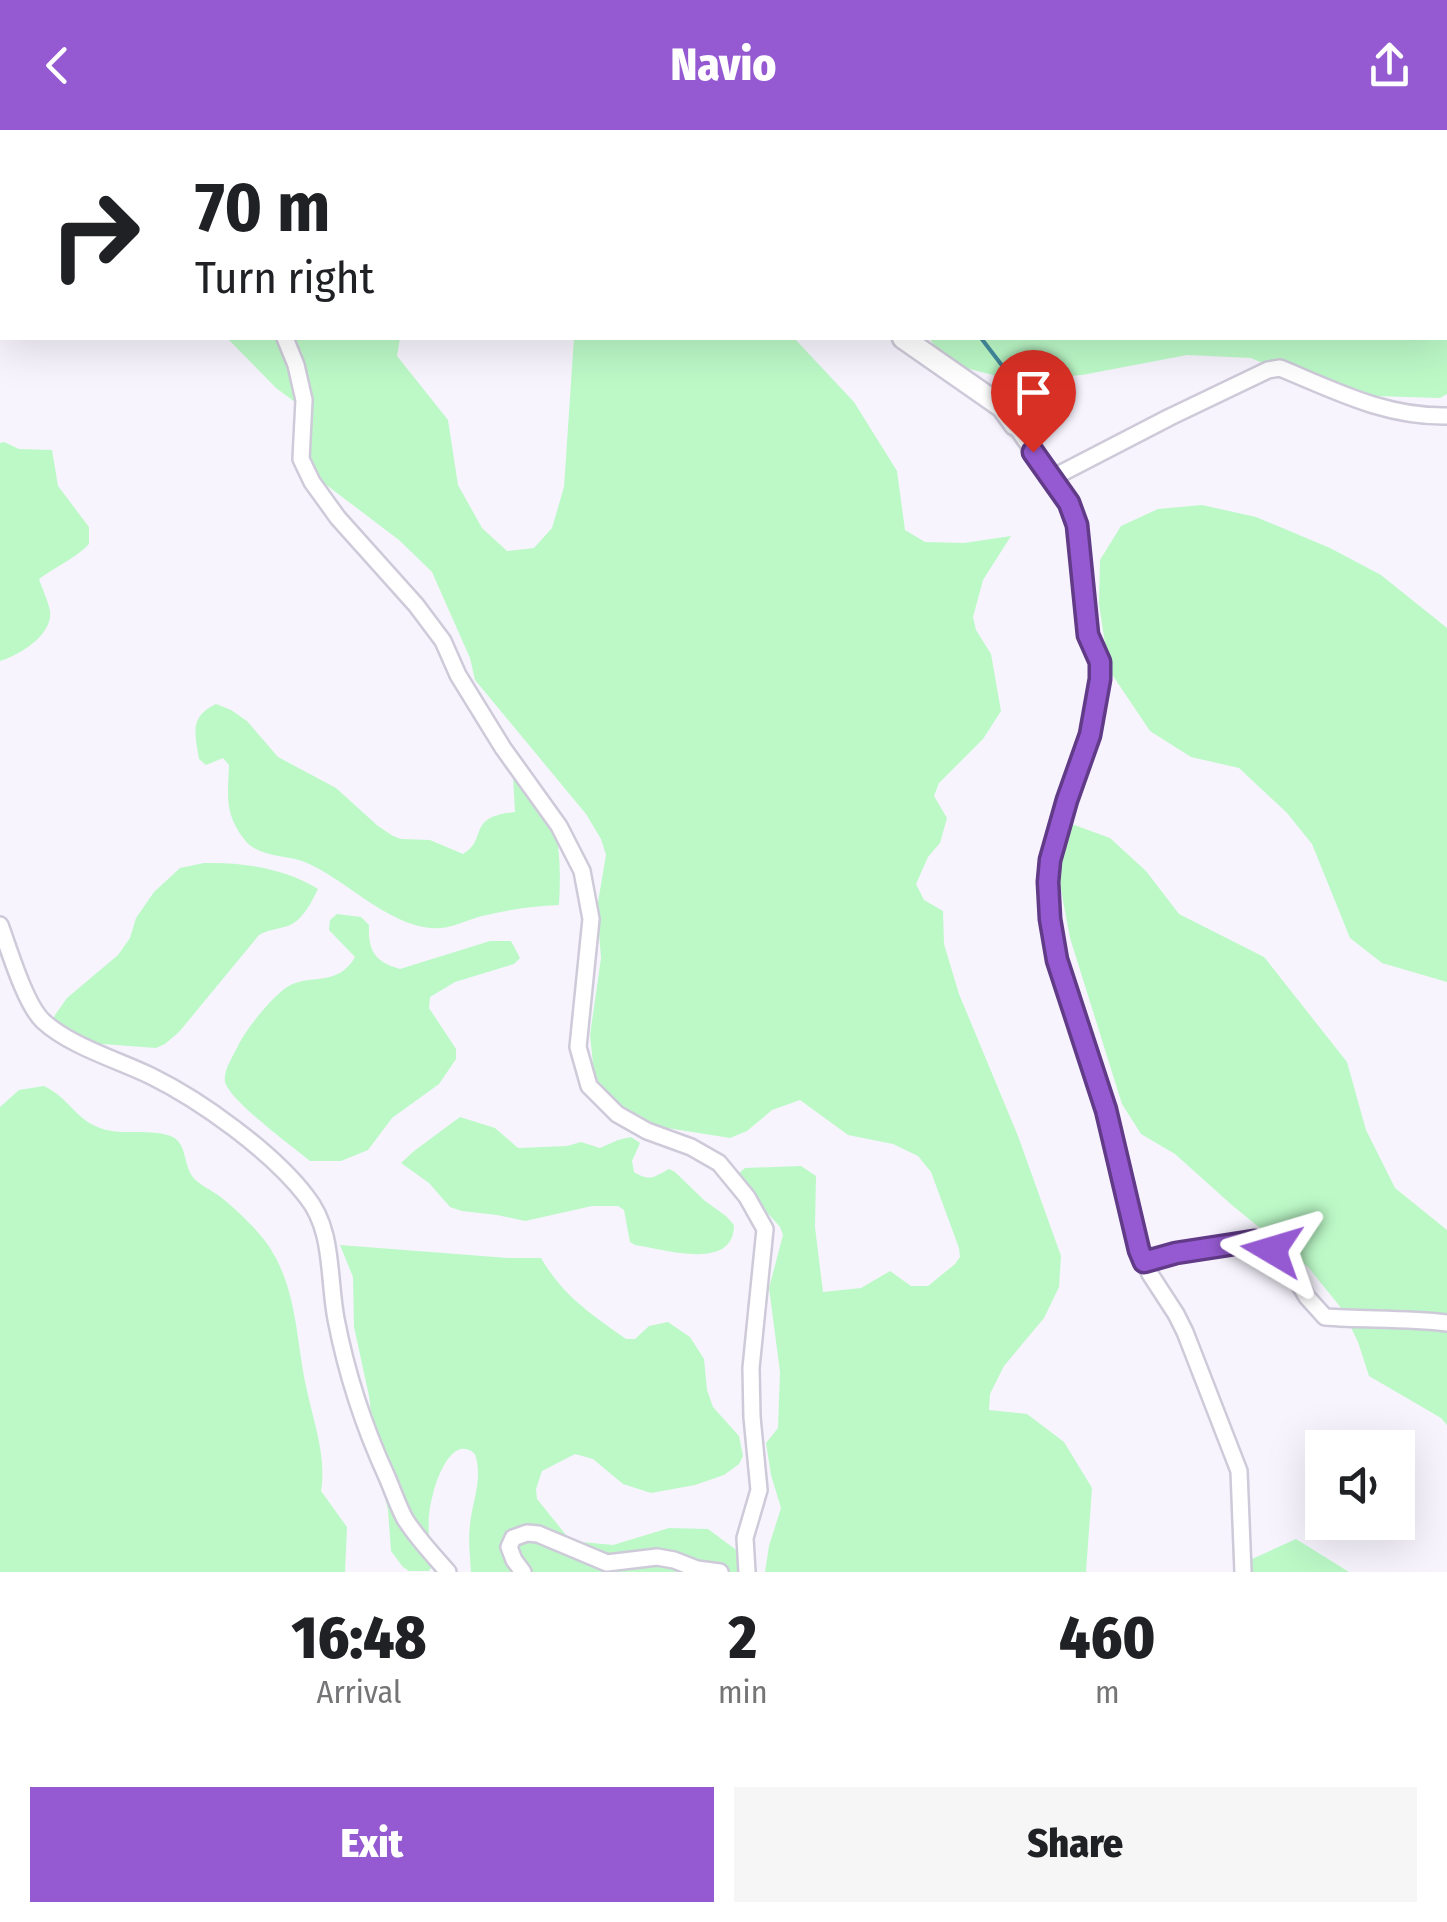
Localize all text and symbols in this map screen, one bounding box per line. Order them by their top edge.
icon: back [30,38,85,93]
text: Navio [671,38,776,92]
icon: share [1362,38,1417,93]
text: 70 m [195,166,330,250]
icon: right [30,170,160,300]
text: Turn right [195,251,374,305]
pin [991,350,1076,453]
icon: arrive [1006,365,1061,420]
position arrow [1220,1198,1324,1302]
map controls [1305,1430,1415,1540]
button: sound [1305,1430,1415,1540]
text: 16:48 [291,1602,427,1674]
text: 2 [729,1602,757,1674]
text: 460 [1059,1602,1156,1674]
text: Arrival [317,1673,401,1711]
text: min [718,1673,768,1711]
text: m [1095,1673,1120,1711]
button: Exit [30,1787,714,1902]
button: Share [734,1787,1417,1902]

